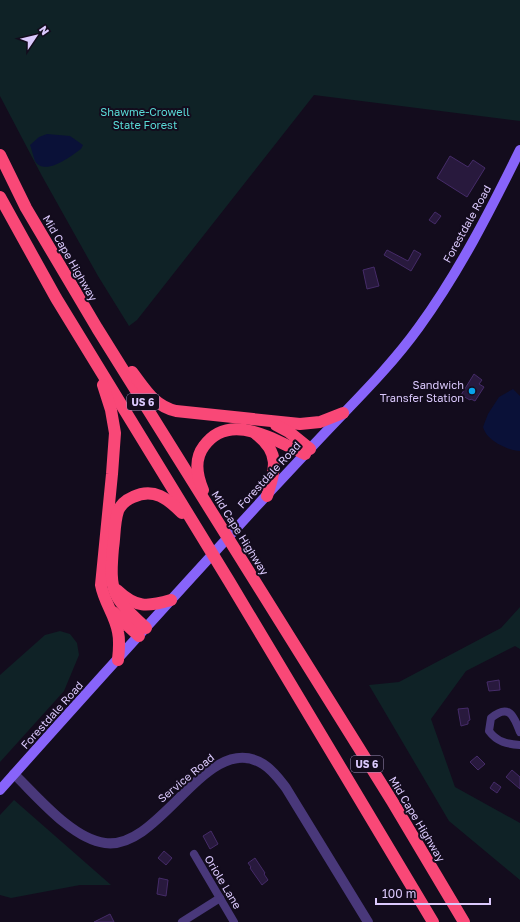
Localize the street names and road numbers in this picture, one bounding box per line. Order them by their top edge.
street label: Forestdale Road [440,183,493,265]
street label: Mid Cape Highway [41,212,100,303]
road number: US 6 [127,394,159,410]
street label: Forestdale Road [234,439,303,511]
street label: Mid Cape Highway [209,488,272,577]
street label: Forestdale Road [18,678,85,751]
street label: Service Road [155,750,216,805]
road number: US 6 [351,756,383,772]
street label: Mid Cape Highway [387,774,448,864]
street label: Oriole Lane [202,853,245,911]

